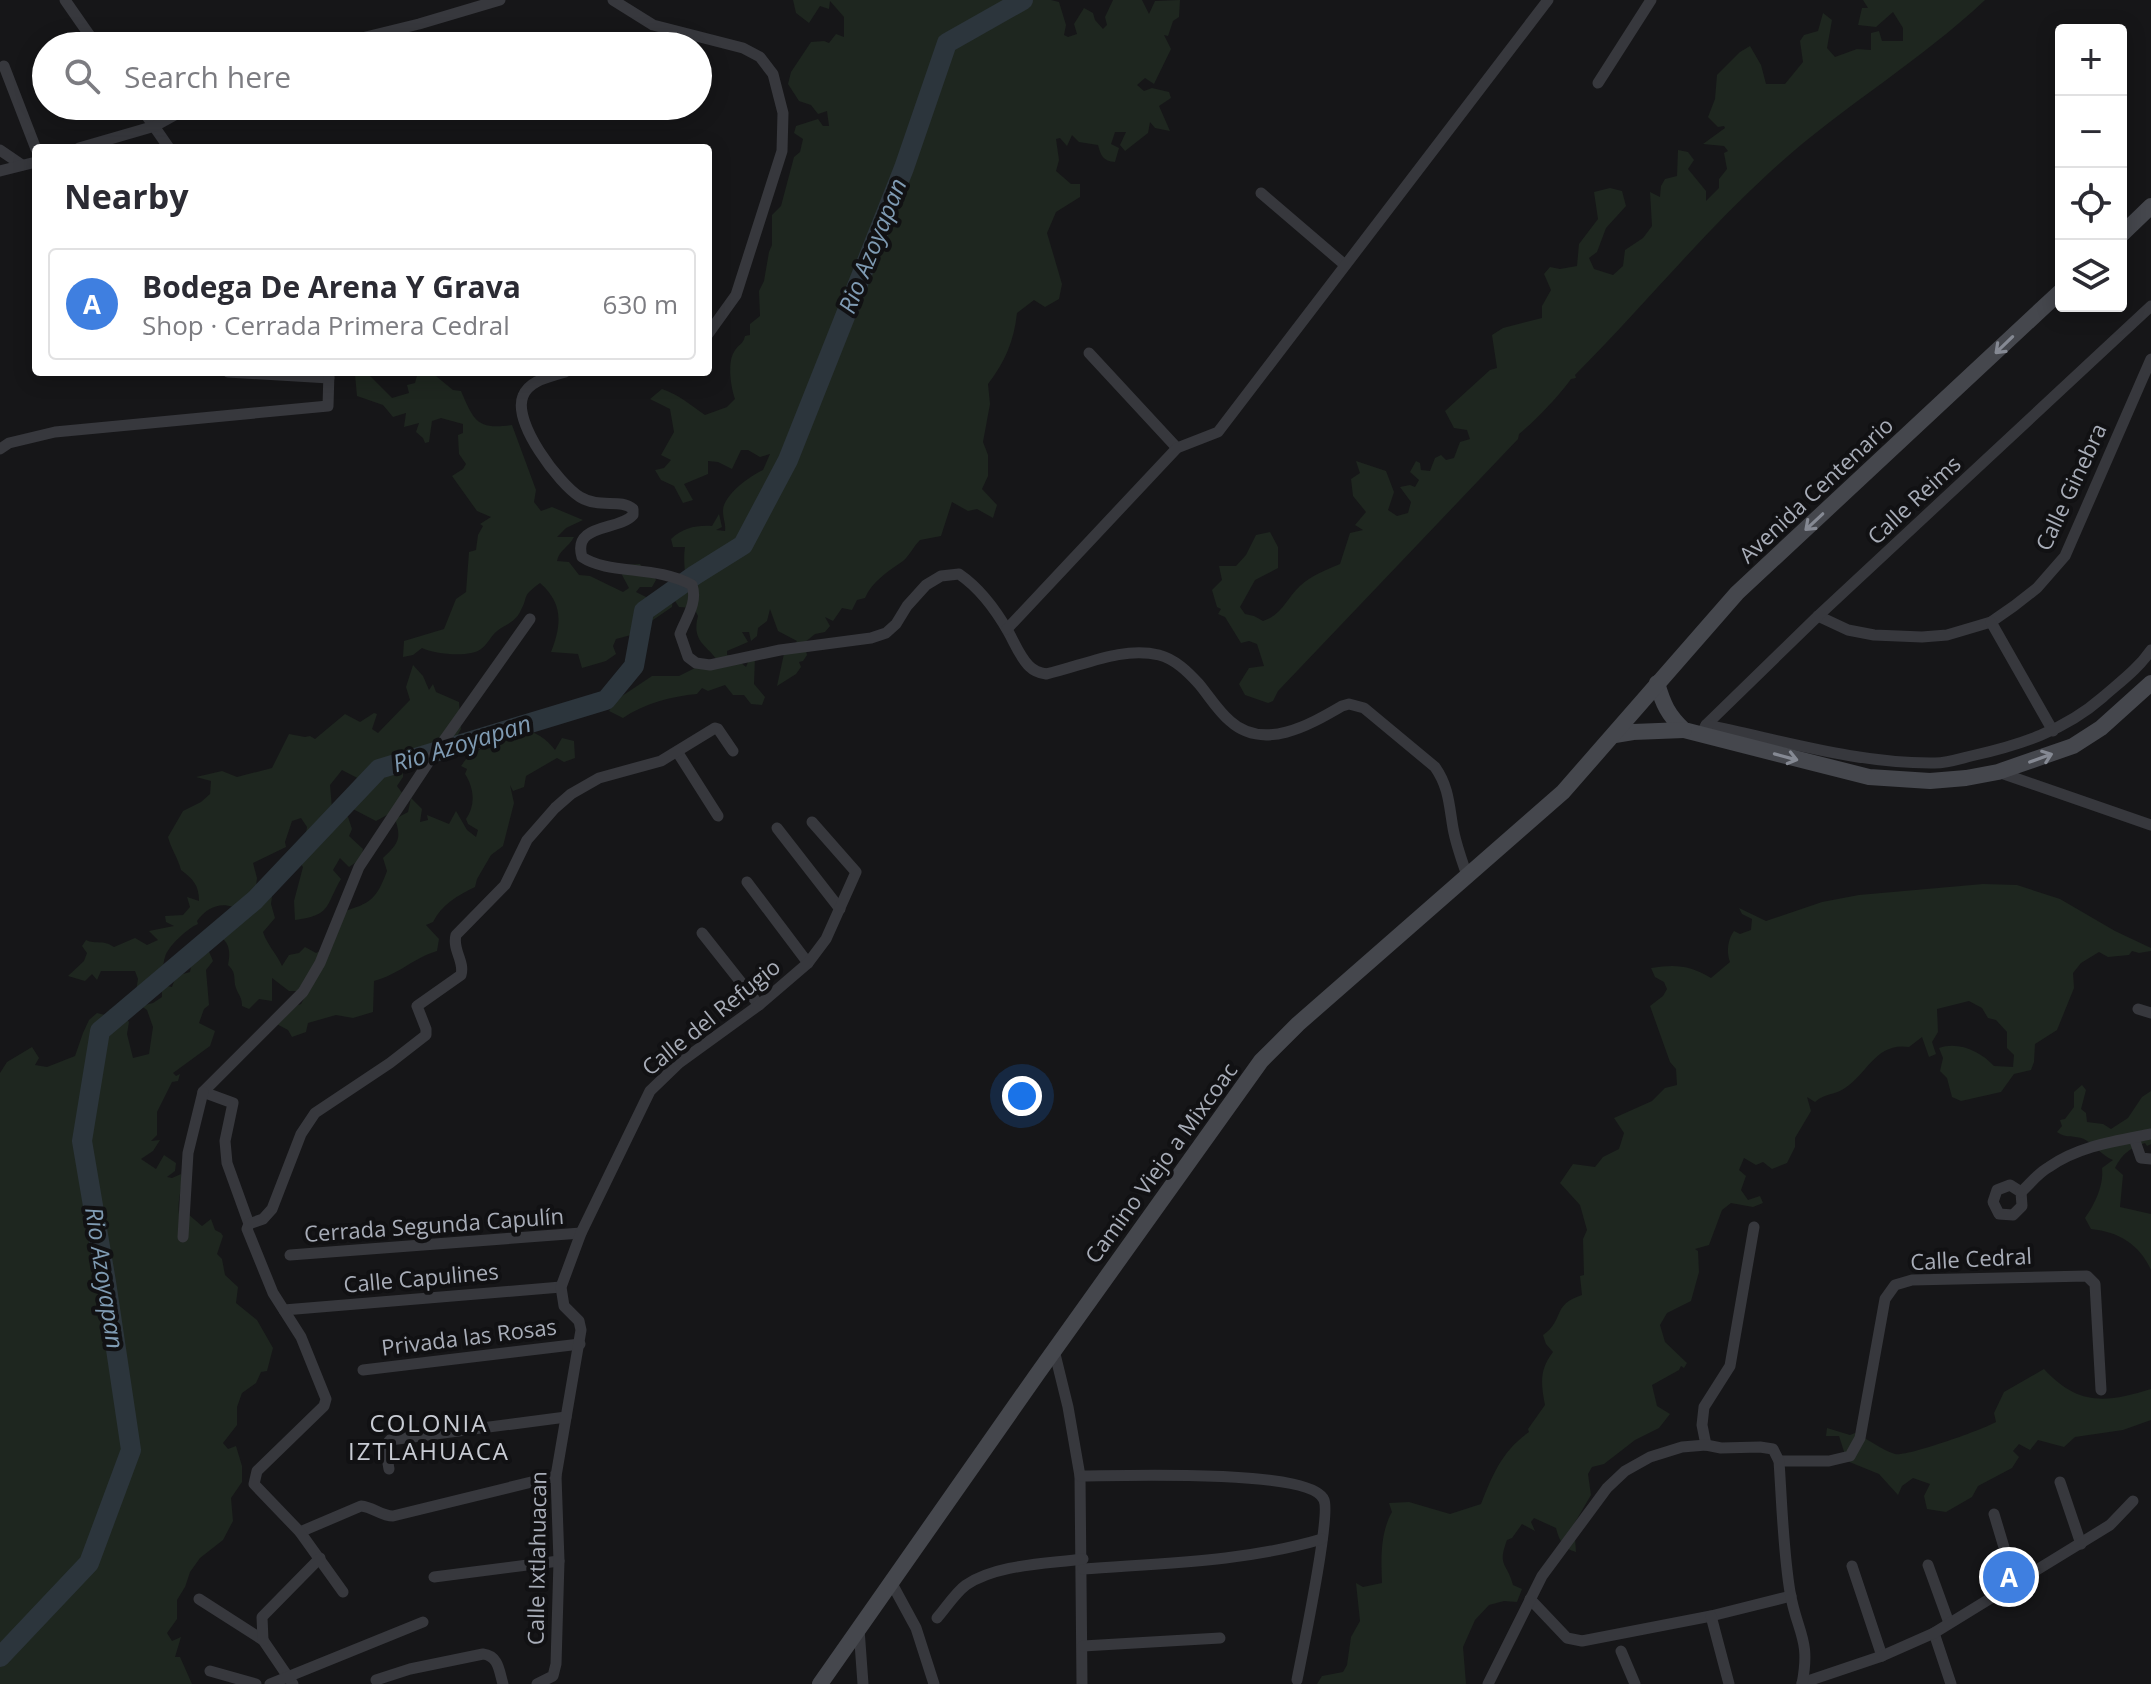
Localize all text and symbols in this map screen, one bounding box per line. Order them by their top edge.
map controls [2055,24,2127,312]
button: + [2055,24,2127,96]
search box [32,32,712,120]
icon: search [60,54,104,98]
text: Search here [124,56,291,97]
button: − [2055,96,2127,168]
button: locate [2055,168,2127,240]
text: Nearby [64,173,189,219]
water label: Rio Azoyapan [830,173,914,318]
button: layers [2055,240,2127,312]
text: Bodega De Arena Y Grava [142,266,521,307]
text: A [83,286,101,322]
text: 630 m [603,286,678,322]
text: Shop · Cerrada Primera Cedral [142,307,510,343]
one-way arrow [1995,336,2015,354]
street label: Avenida Centenario [1732,410,1899,569]
street label: Calle Ginebra [2027,418,2113,555]
street label: Calle Reims [1860,448,1967,550]
one-way arrow [1804,513,1824,532]
water label: Rio Azoyapan [388,706,535,779]
one-way arrow [2028,750,2053,765]
one-way arrow [1772,751,1798,766]
street label: Calle del Refugio [635,951,786,1081]
street label: Camino Viejo a Mixcoac [1077,1056,1243,1269]
your location [1002,1076,1042,1116]
street label: Cerrada Segunda Capulín [303,1200,565,1248]
water label: Rio Azoyapan [78,1205,133,1351]
street label: Calle Cedral [1909,1240,2033,1276]
street label: Calle Capulines [342,1255,500,1299]
street label: Privada las Rosas [380,1310,558,1362]
district label: COLONIA IZTLAHUACA [348,1406,510,1467]
street label: Calle Ixtlahuacan [519,1471,553,1645]
pin: A [1983,1547,2035,1607]

